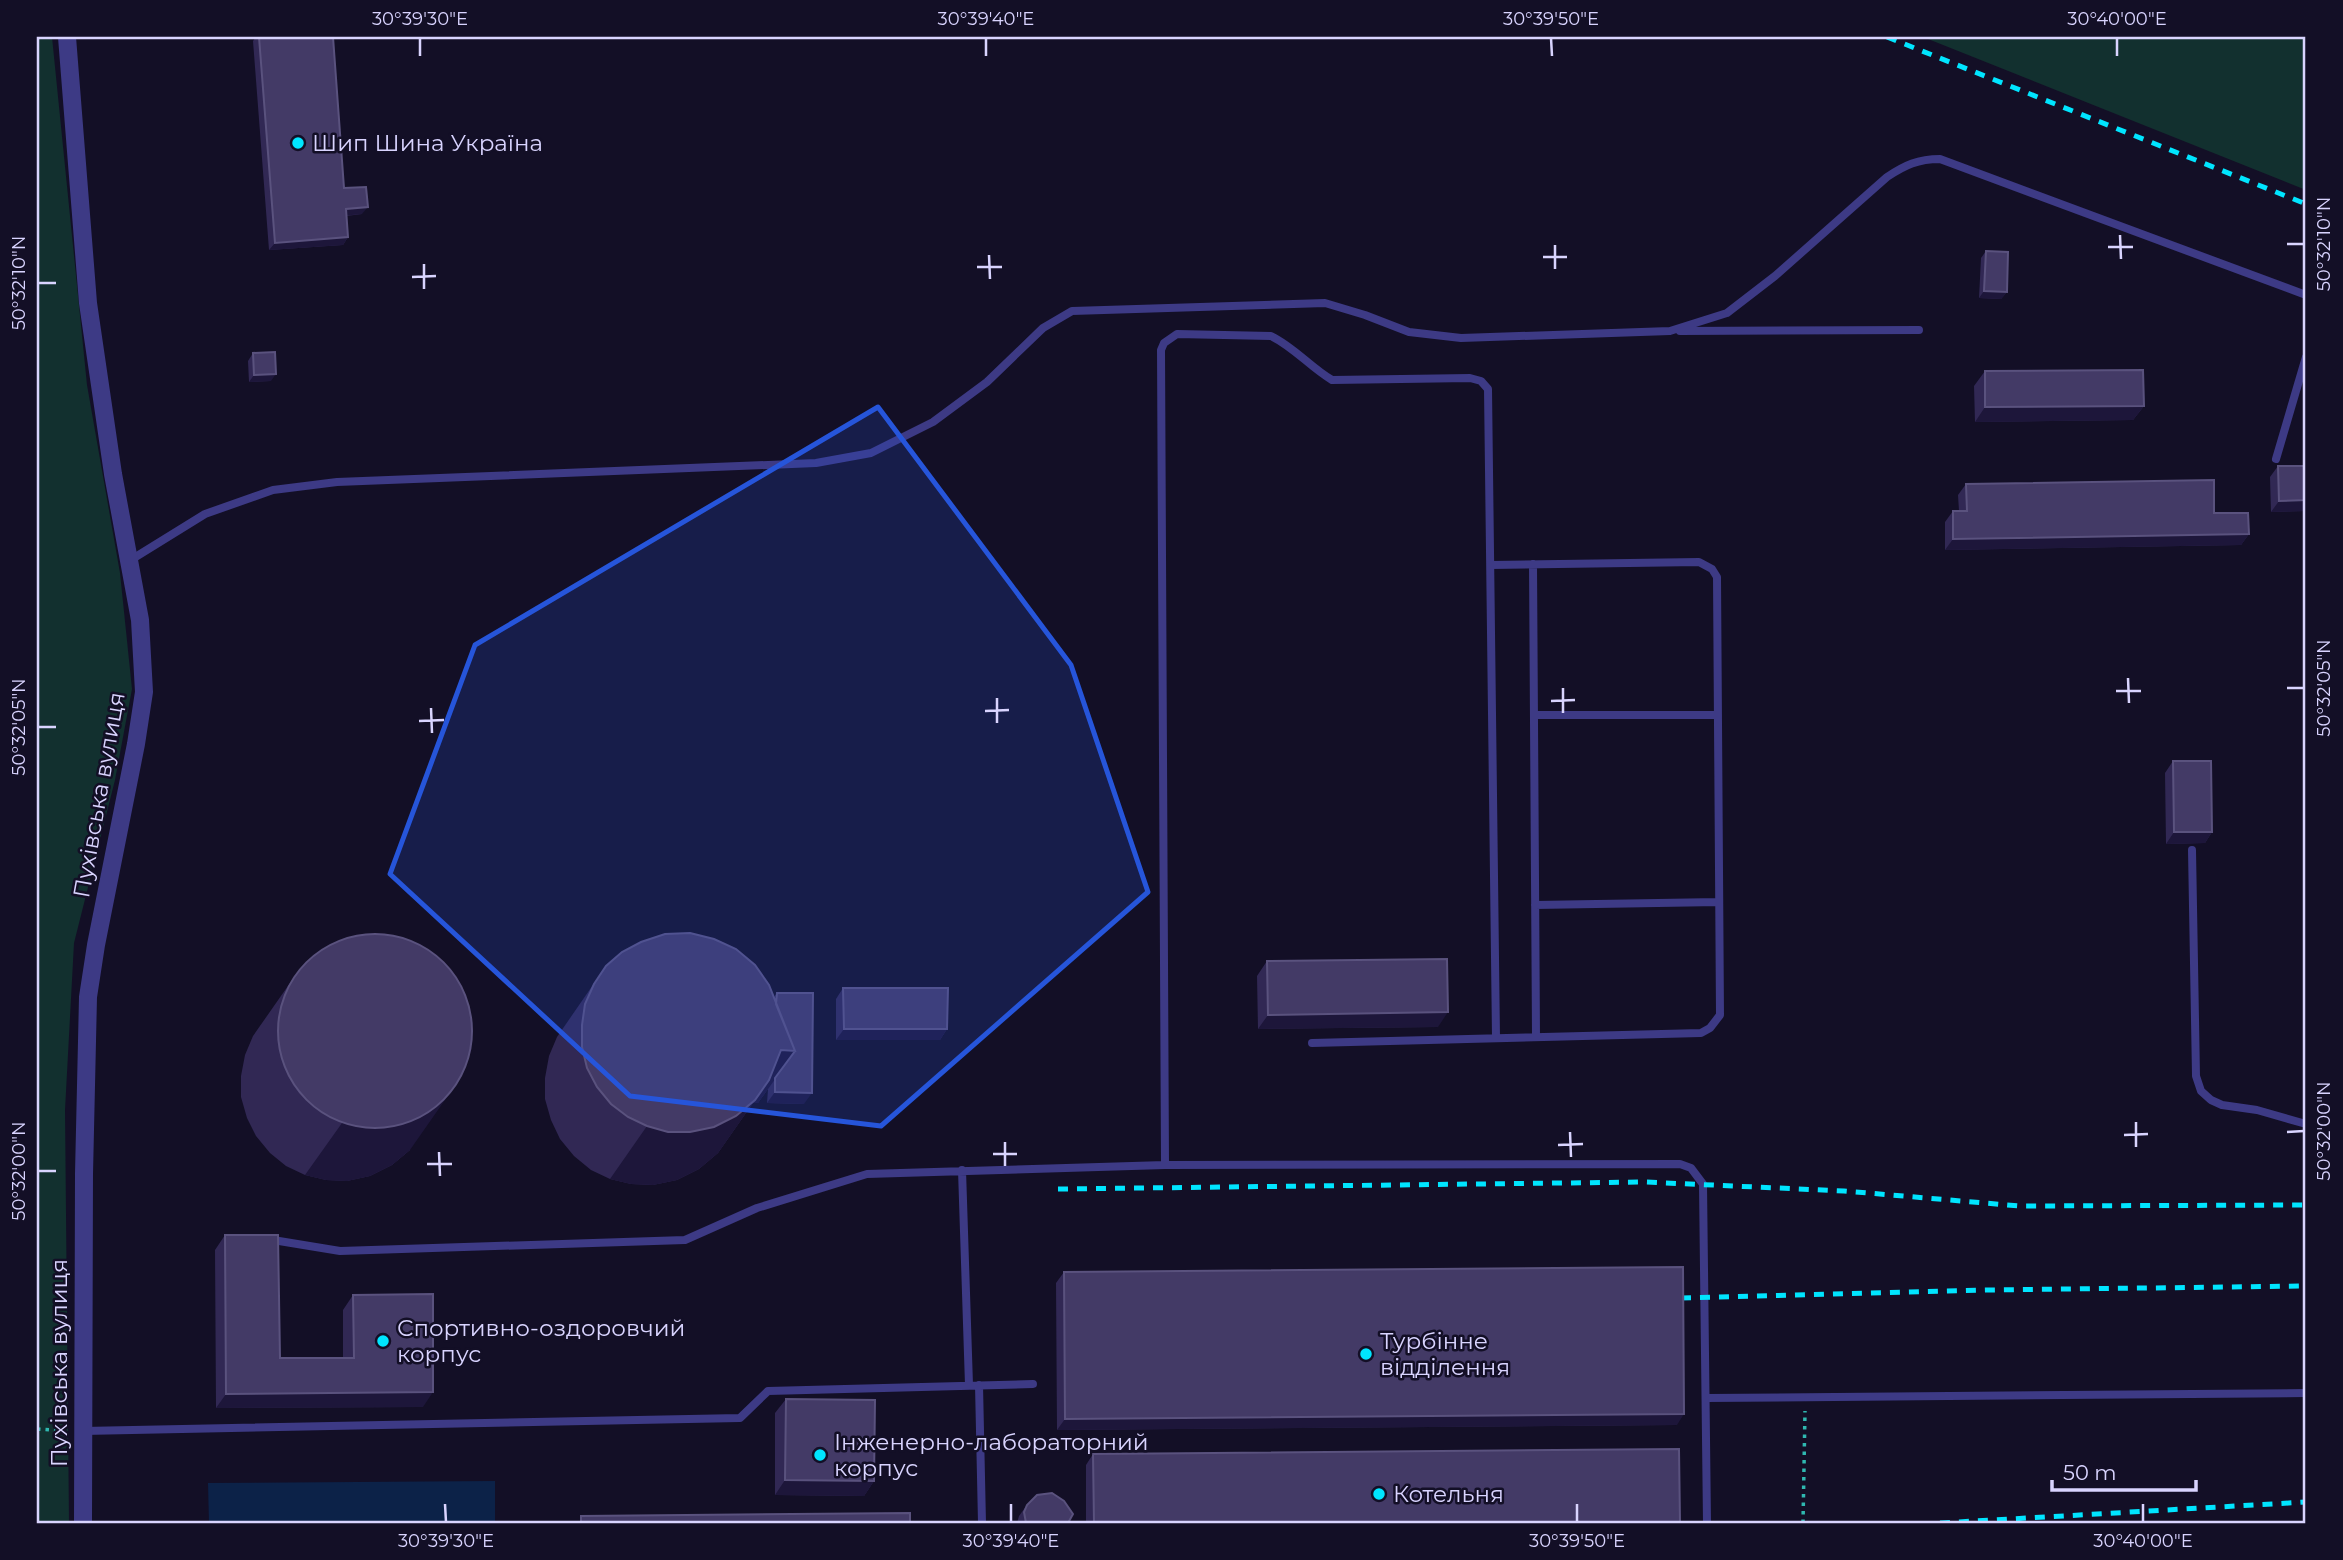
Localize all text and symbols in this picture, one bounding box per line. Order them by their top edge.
text: 30°39'30"E [372,8,468,30]
text: 30°39'40"E [938,8,1034,30]
text: 30°39'50"E [1503,8,1599,30]
text: 30°40'00"E [2067,8,2167,30]
place label: Шип Шина Україна [312,129,543,157]
marker: Шип Шина Україна [290,135,306,151]
text: 50°32'10"N [2313,197,2335,291]
text: 50°32'10"N [8,236,30,330]
text: 50°32'05"N [2313,639,2335,737]
text: 50°32'05"N [8,678,30,776]
street label: Пухівська вулиця [67,690,131,900]
text: 50°32'00"N [2313,1081,2335,1181]
text: 50°32'00"N [8,1121,30,1221]
street label: Пухівська вулиця [45,1259,73,1467]
place label: Спортивно-оздоровчий корпус [397,1314,685,1368]
place label: Турбінне відділення [1380,1327,1510,1381]
marker: Спортивно-оздоровчий корпус [375,1333,391,1349]
marker: Турбінне відділення [1358,1346,1374,1362]
place label: Інженерно-лабораторний корпус [834,1428,1149,1482]
marker: Інженерно-лабораторний корпус [812,1447,828,1463]
scale bar [2052,1448,2196,1492]
text: 50 m [2063,1460,2117,1485]
place label: Котельня [1393,1480,1504,1508]
marker: Котельня [1371,1486,1387,1502]
text: 30°39'30"E [398,1530,494,1552]
text: 30°39'40"E [963,1530,1059,1552]
text: 30°39'50"E [1529,1530,1625,1552]
text: 30°40'00"E [2093,1530,2193,1552]

